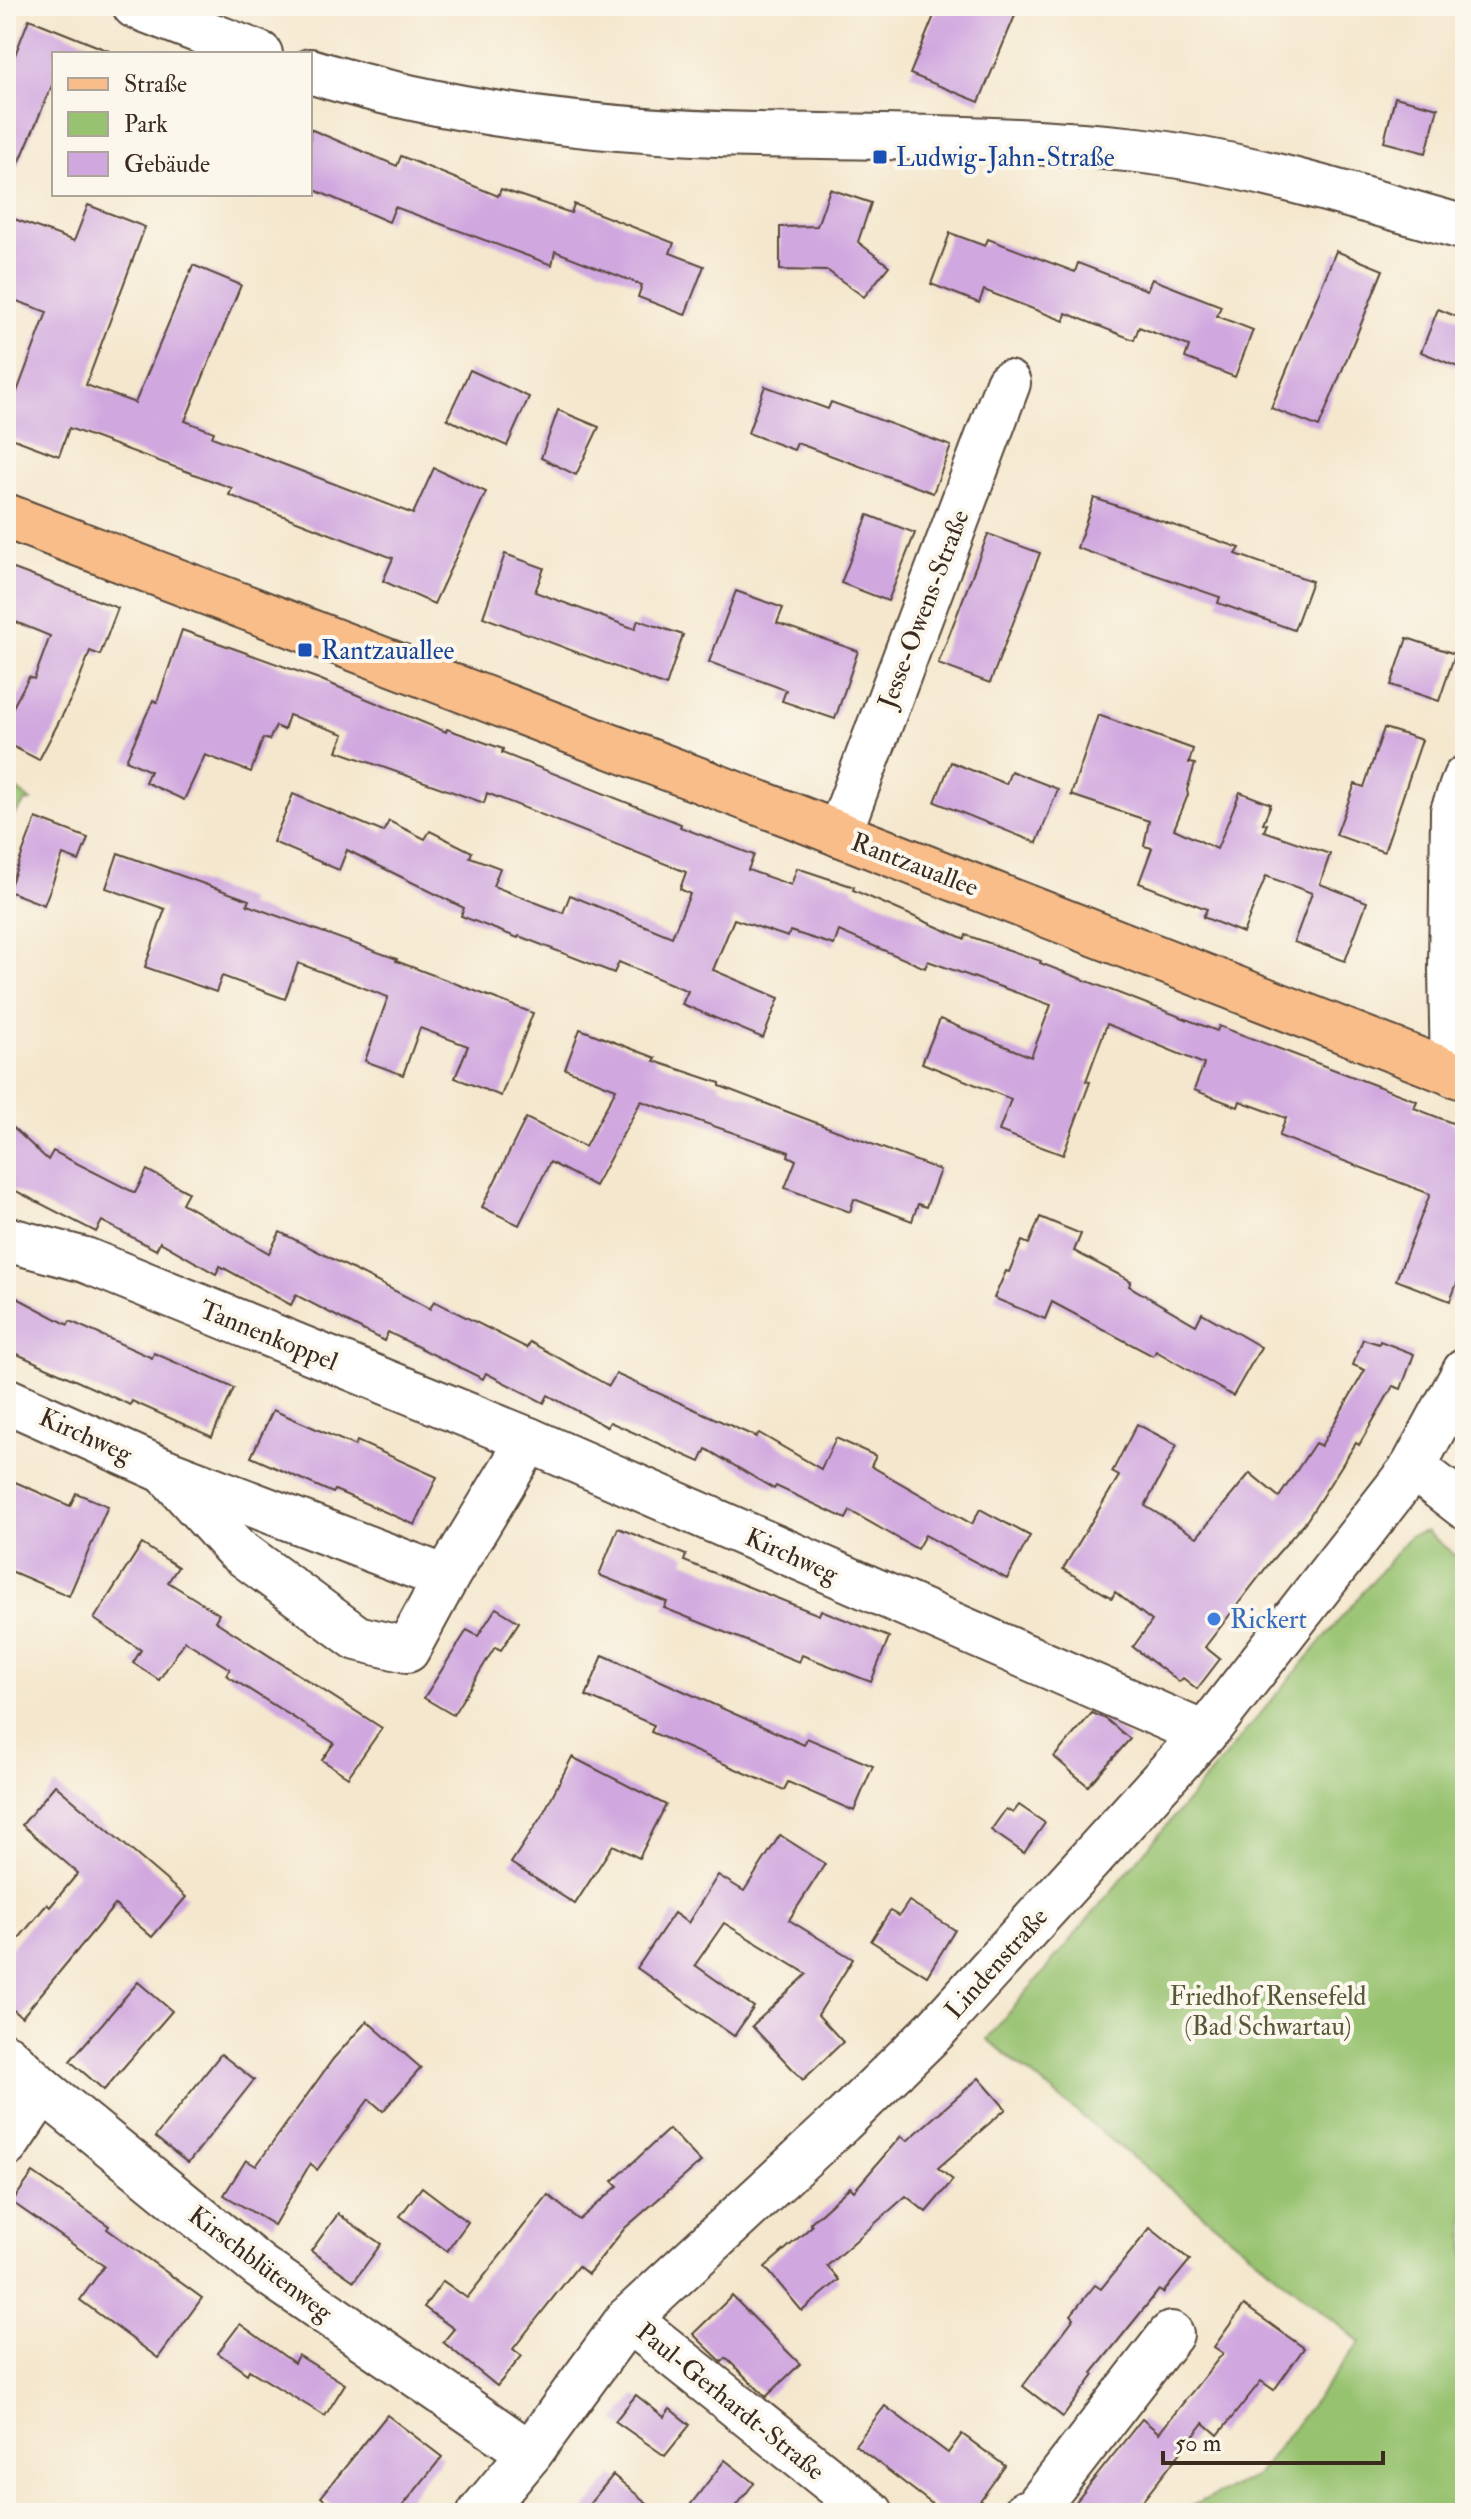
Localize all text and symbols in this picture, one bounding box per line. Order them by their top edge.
legend [52,52,312,196]
text: Straße [124,69,187,100]
text: Park [124,109,168,140]
place label: Ludwig-Jahn-Straße [896,142,1115,174]
marker: Ludwig-Jahn-Straße [871,148,889,166]
text: Gebäude [124,149,210,180]
street label: Jesse-Owens-Straße [871,505,977,714]
place label: Rantzauallee [321,635,454,667]
marker: Rantzauallee [296,641,314,659]
street label: Rantzauallee [847,826,983,904]
street label: Tannenkoppel [194,1294,343,1379]
street label: Kirchweg [34,1401,138,1471]
street label: Kirchweg [740,1521,844,1591]
place label: Rickert [1230,1604,1307,1636]
marker: Rickert [1205,1610,1223,1628]
street label: Lindenstraße [938,1901,1055,2026]
park label: Friedhof Rensefeld (Bad Schwartau) [1170,1981,1367,2043]
street label: Kirschblütenweg [182,2199,340,2329]
street label: Paul-Gerhardt-Straße [630,2316,831,2488]
scale bar [1163,2415,1383,2465]
text: 50 m [1175,2428,1222,2459]

